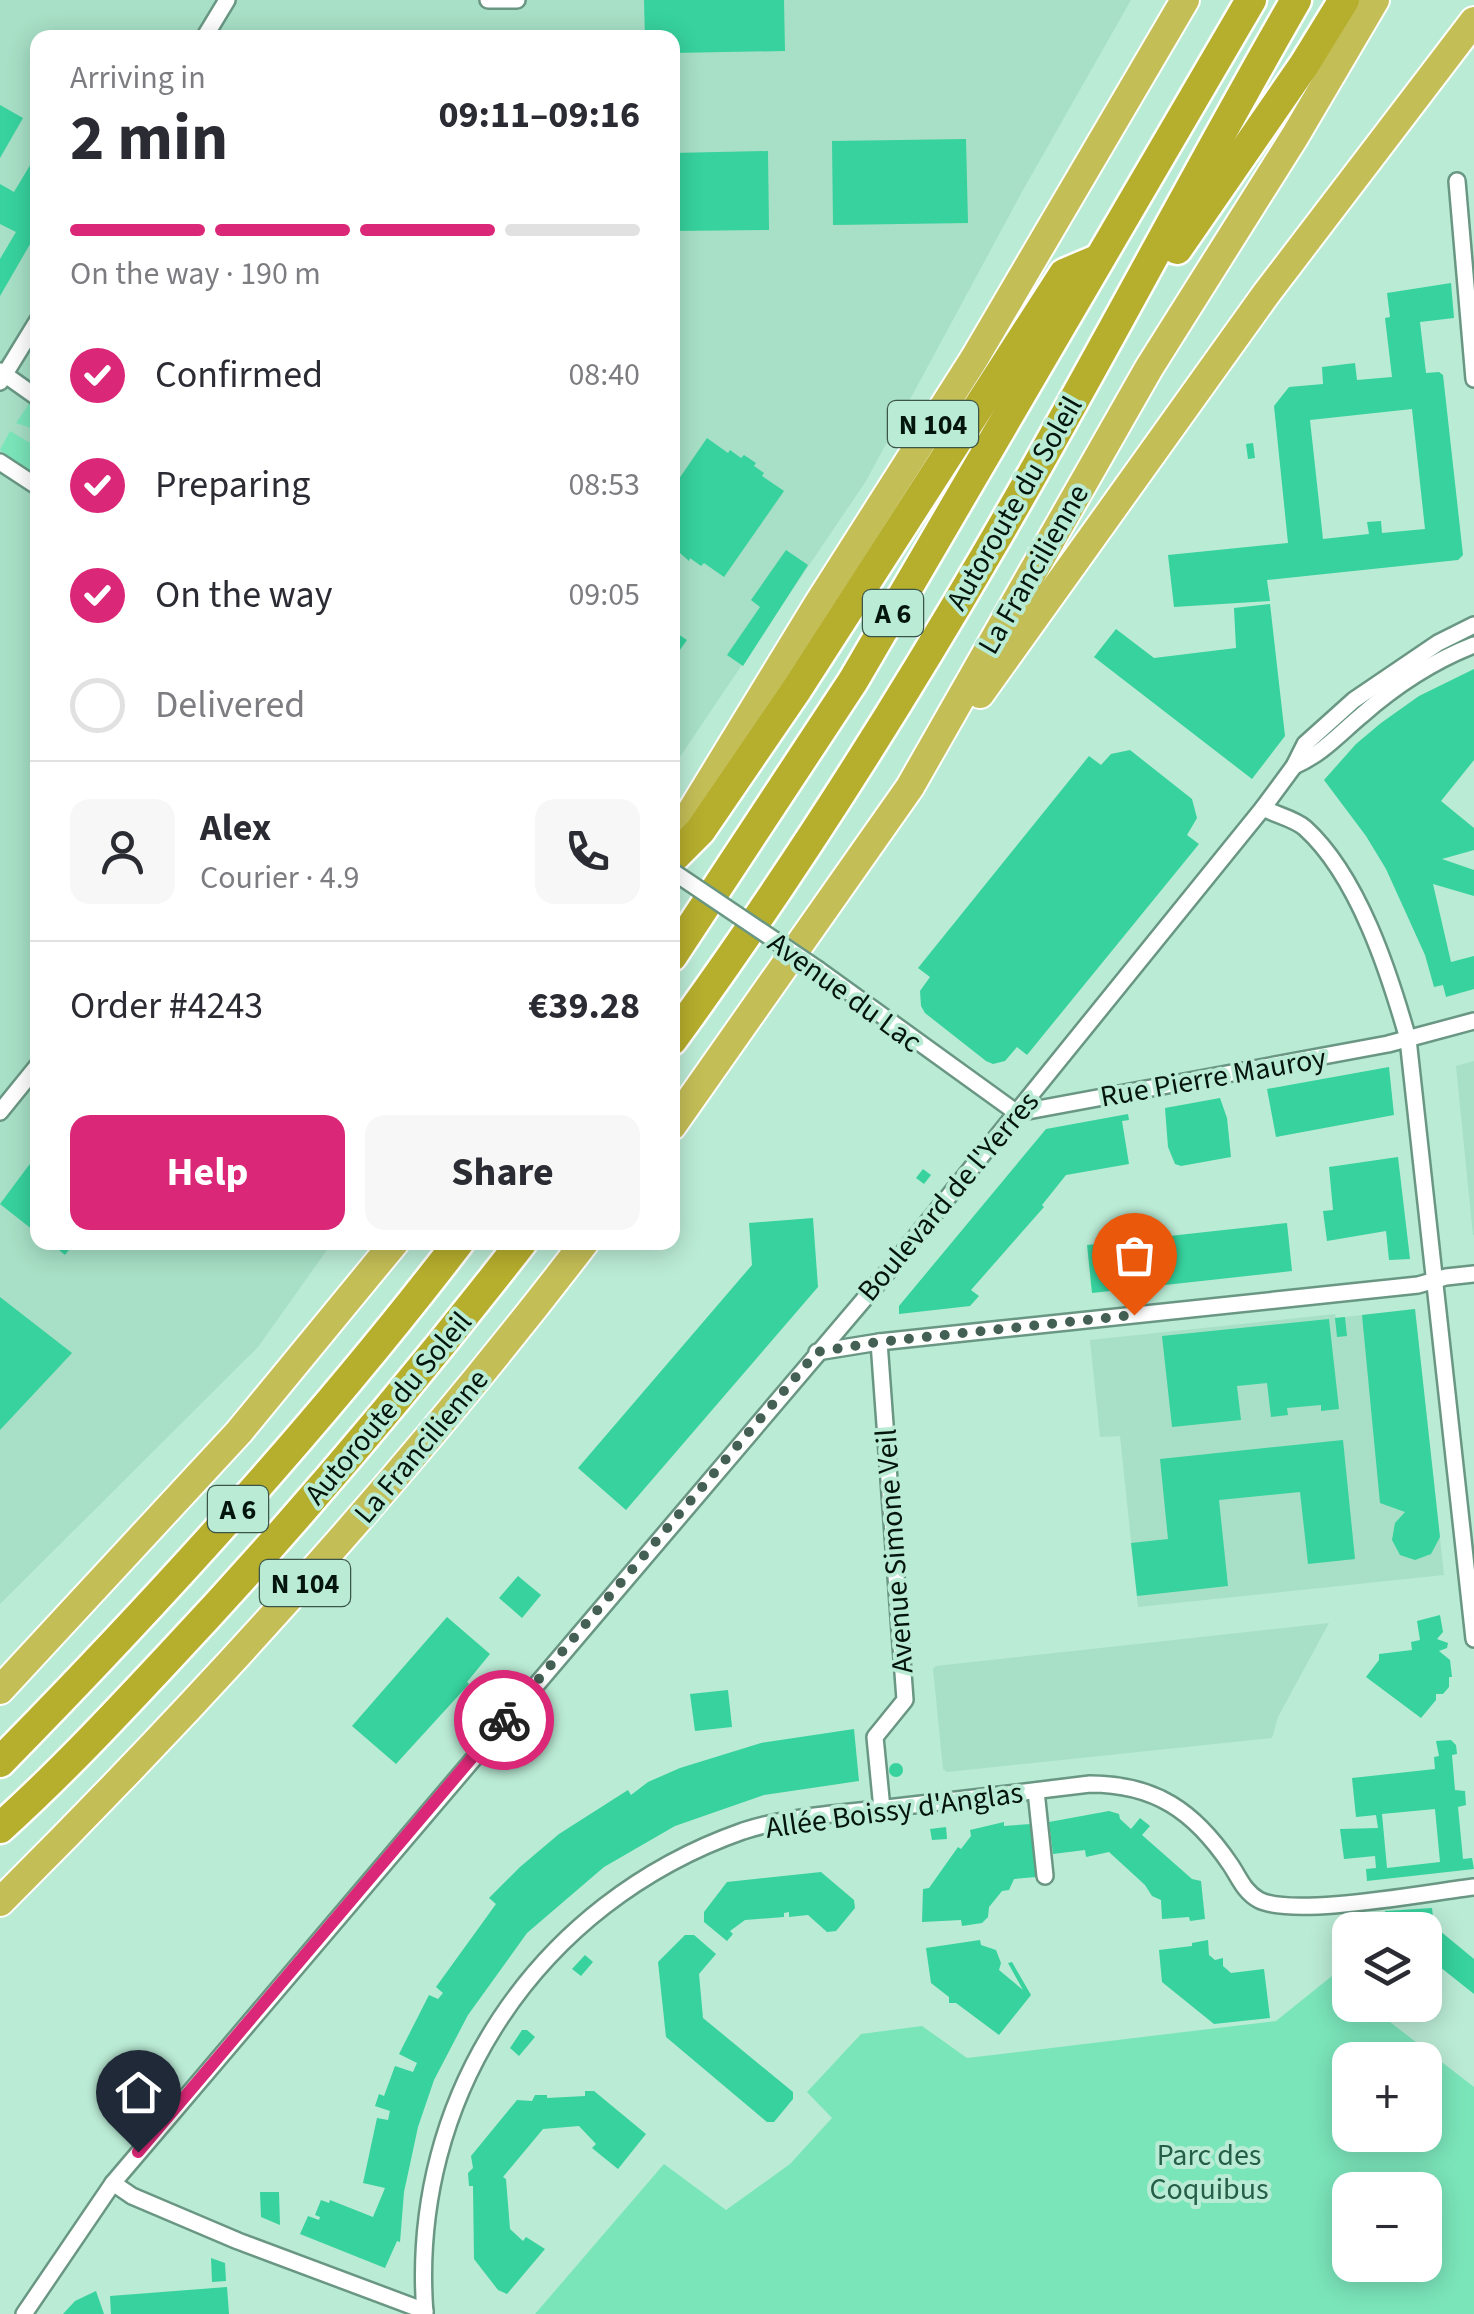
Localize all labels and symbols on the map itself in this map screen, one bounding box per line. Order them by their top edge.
street label: Autoroute du Soleil [936,388,1093,618]
road number: N 104 [888,401,978,447]
street label: La Francilienne [967,476,1100,662]
road number: A 6 [863,590,923,636]
street label: Avenue du Lac [759,922,930,1063]
street label: Rue Pierre Mauroy [1097,1036,1329,1118]
street label: Boulevard de l'Yerres [847,1082,1049,1311]
pin [1092,1213,1177,1316]
street label: Autoroute du Soleil [295,1302,482,1514]
street label: La Francilienne [344,1360,499,1533]
street label: Avenue Simone Veil [864,1427,924,1675]
road number: A 6 [208,1486,268,1532]
road number: N 104 [260,1560,350,1606]
courier [454,1670,554,1770]
street label: Allée Boissy d'Anglas [763,1771,1026,1850]
pin [96,2050,181,2153]
park label: Parc des Coquibus [1149,2134,1269,2211]

